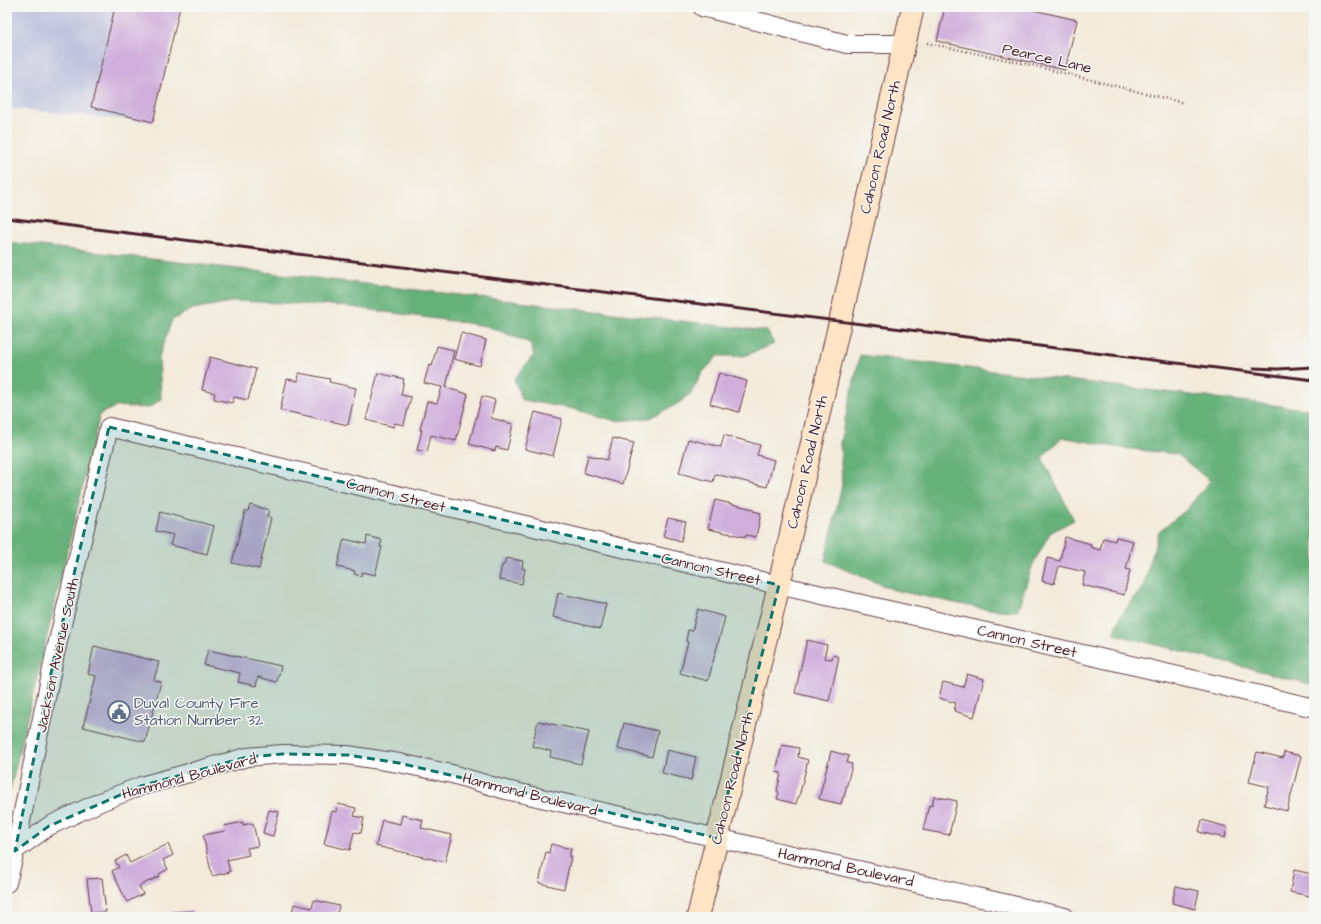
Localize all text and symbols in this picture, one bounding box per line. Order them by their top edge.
street label: Pearce Lane [1000,38,1094,79]
street label: Cahoon Road North [855,78,906,216]
street label: Cahoon Road North [782,393,833,531]
street label: Cannon Street [344,473,448,518]
street label: Cannon Street [659,548,763,591]
street label: Jackson Avenue South [31,575,84,734]
street label: Cannon Street [975,620,1079,663]
place label: Duval County Fire Station Number 32 [134,693,264,731]
public building icon: Duval County Fire Station Number 32 [106,699,132,725]
street label: Cahoon Road North [706,709,759,847]
street label: Hammond Boulevard [120,748,259,805]
street label: Hammond Boulevard [460,768,600,821]
street label: Hammond Boulevard [776,843,916,892]

